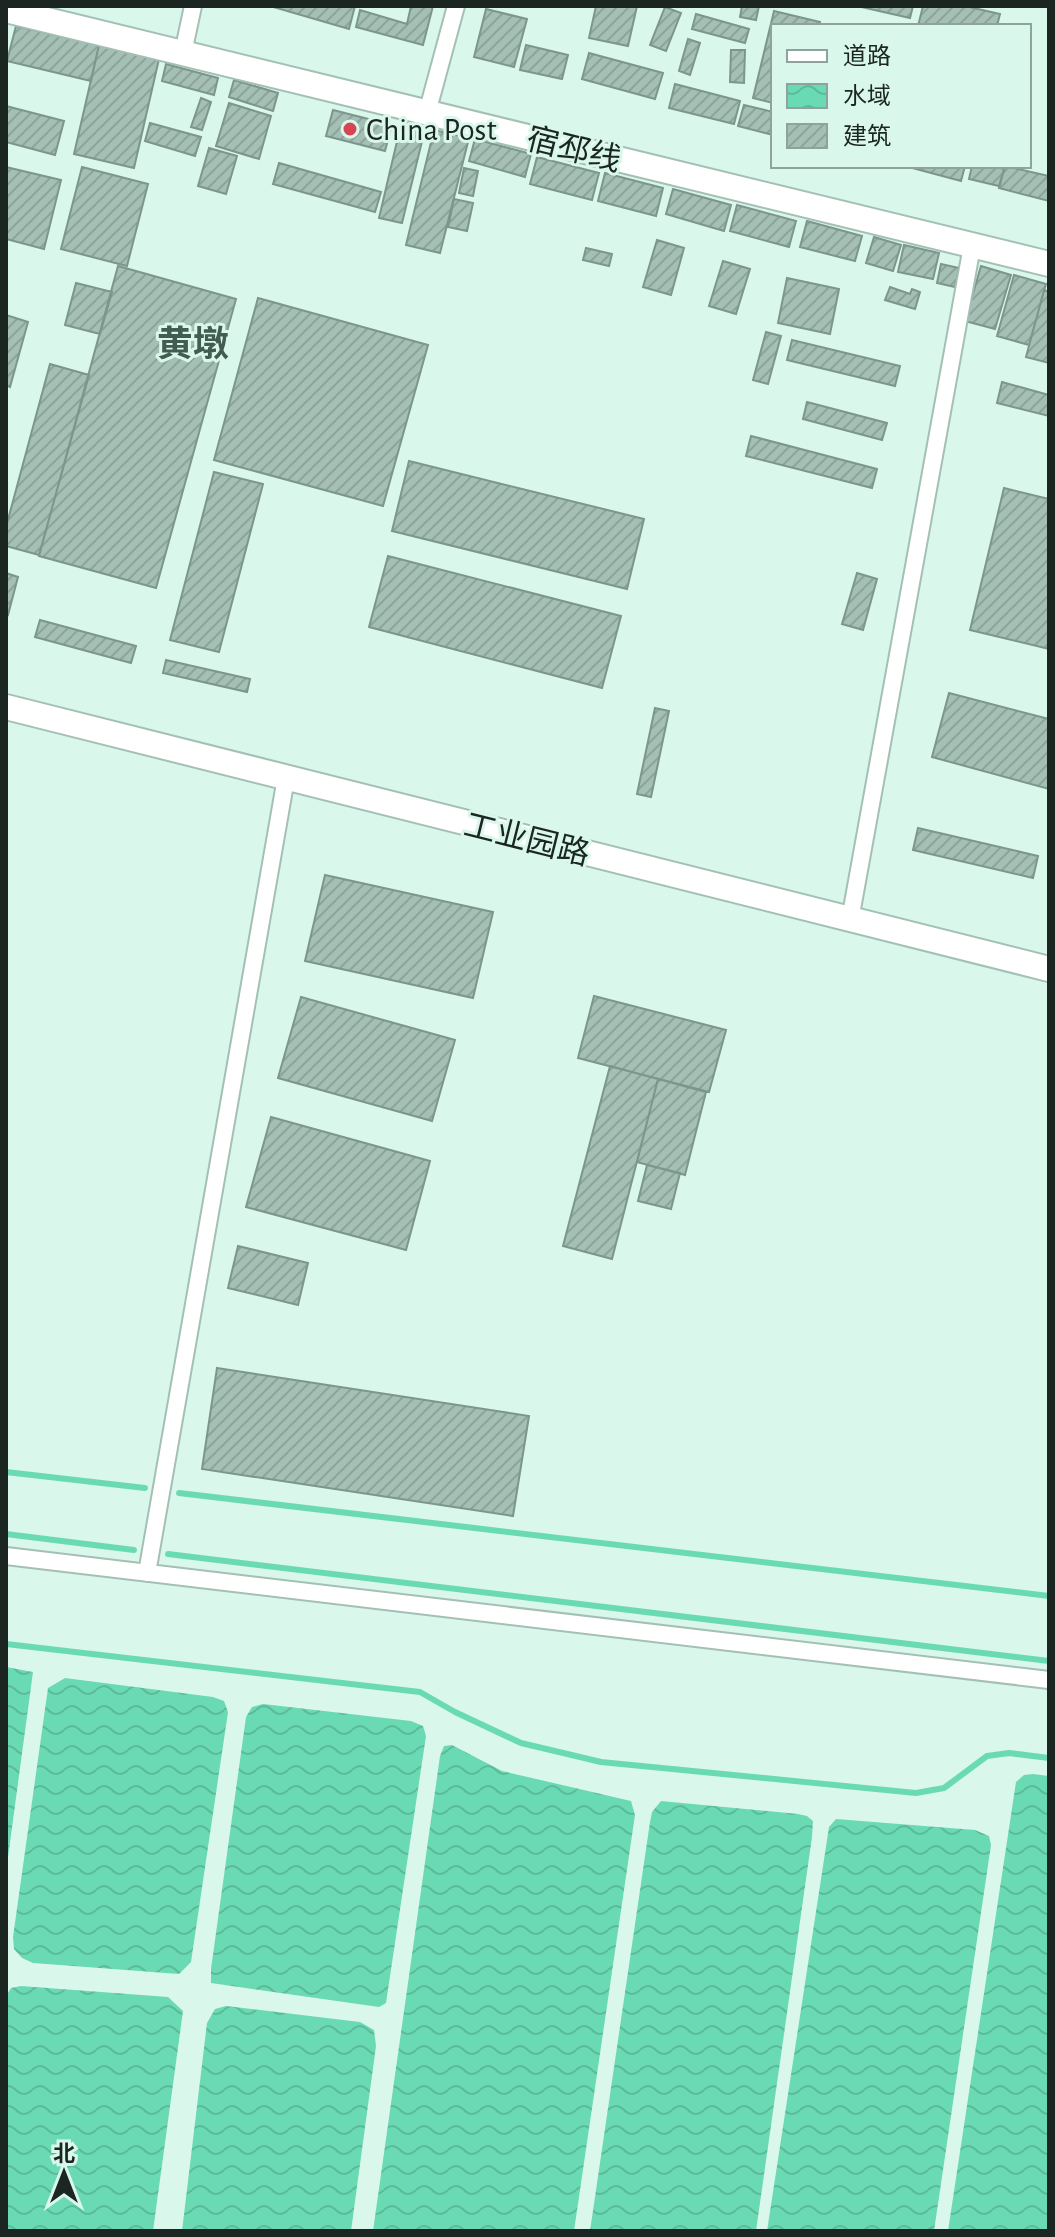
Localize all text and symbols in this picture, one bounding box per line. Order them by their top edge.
legend [771,24,1031,168]
text: 道路 [843,43,891,69]
text: 水域 [843,83,891,109]
place label: China Post [366,114,497,146]
marker: China Post [341,120,359,138]
street label: 宿邳线 [523,121,625,177]
text: 建筑 [843,123,891,149]
district label: 黄墩 [157,325,229,363]
street label: 工业园路 [461,807,593,871]
north arrow [24,2133,104,2213]
text: 北 [53,2142,75,2165]

